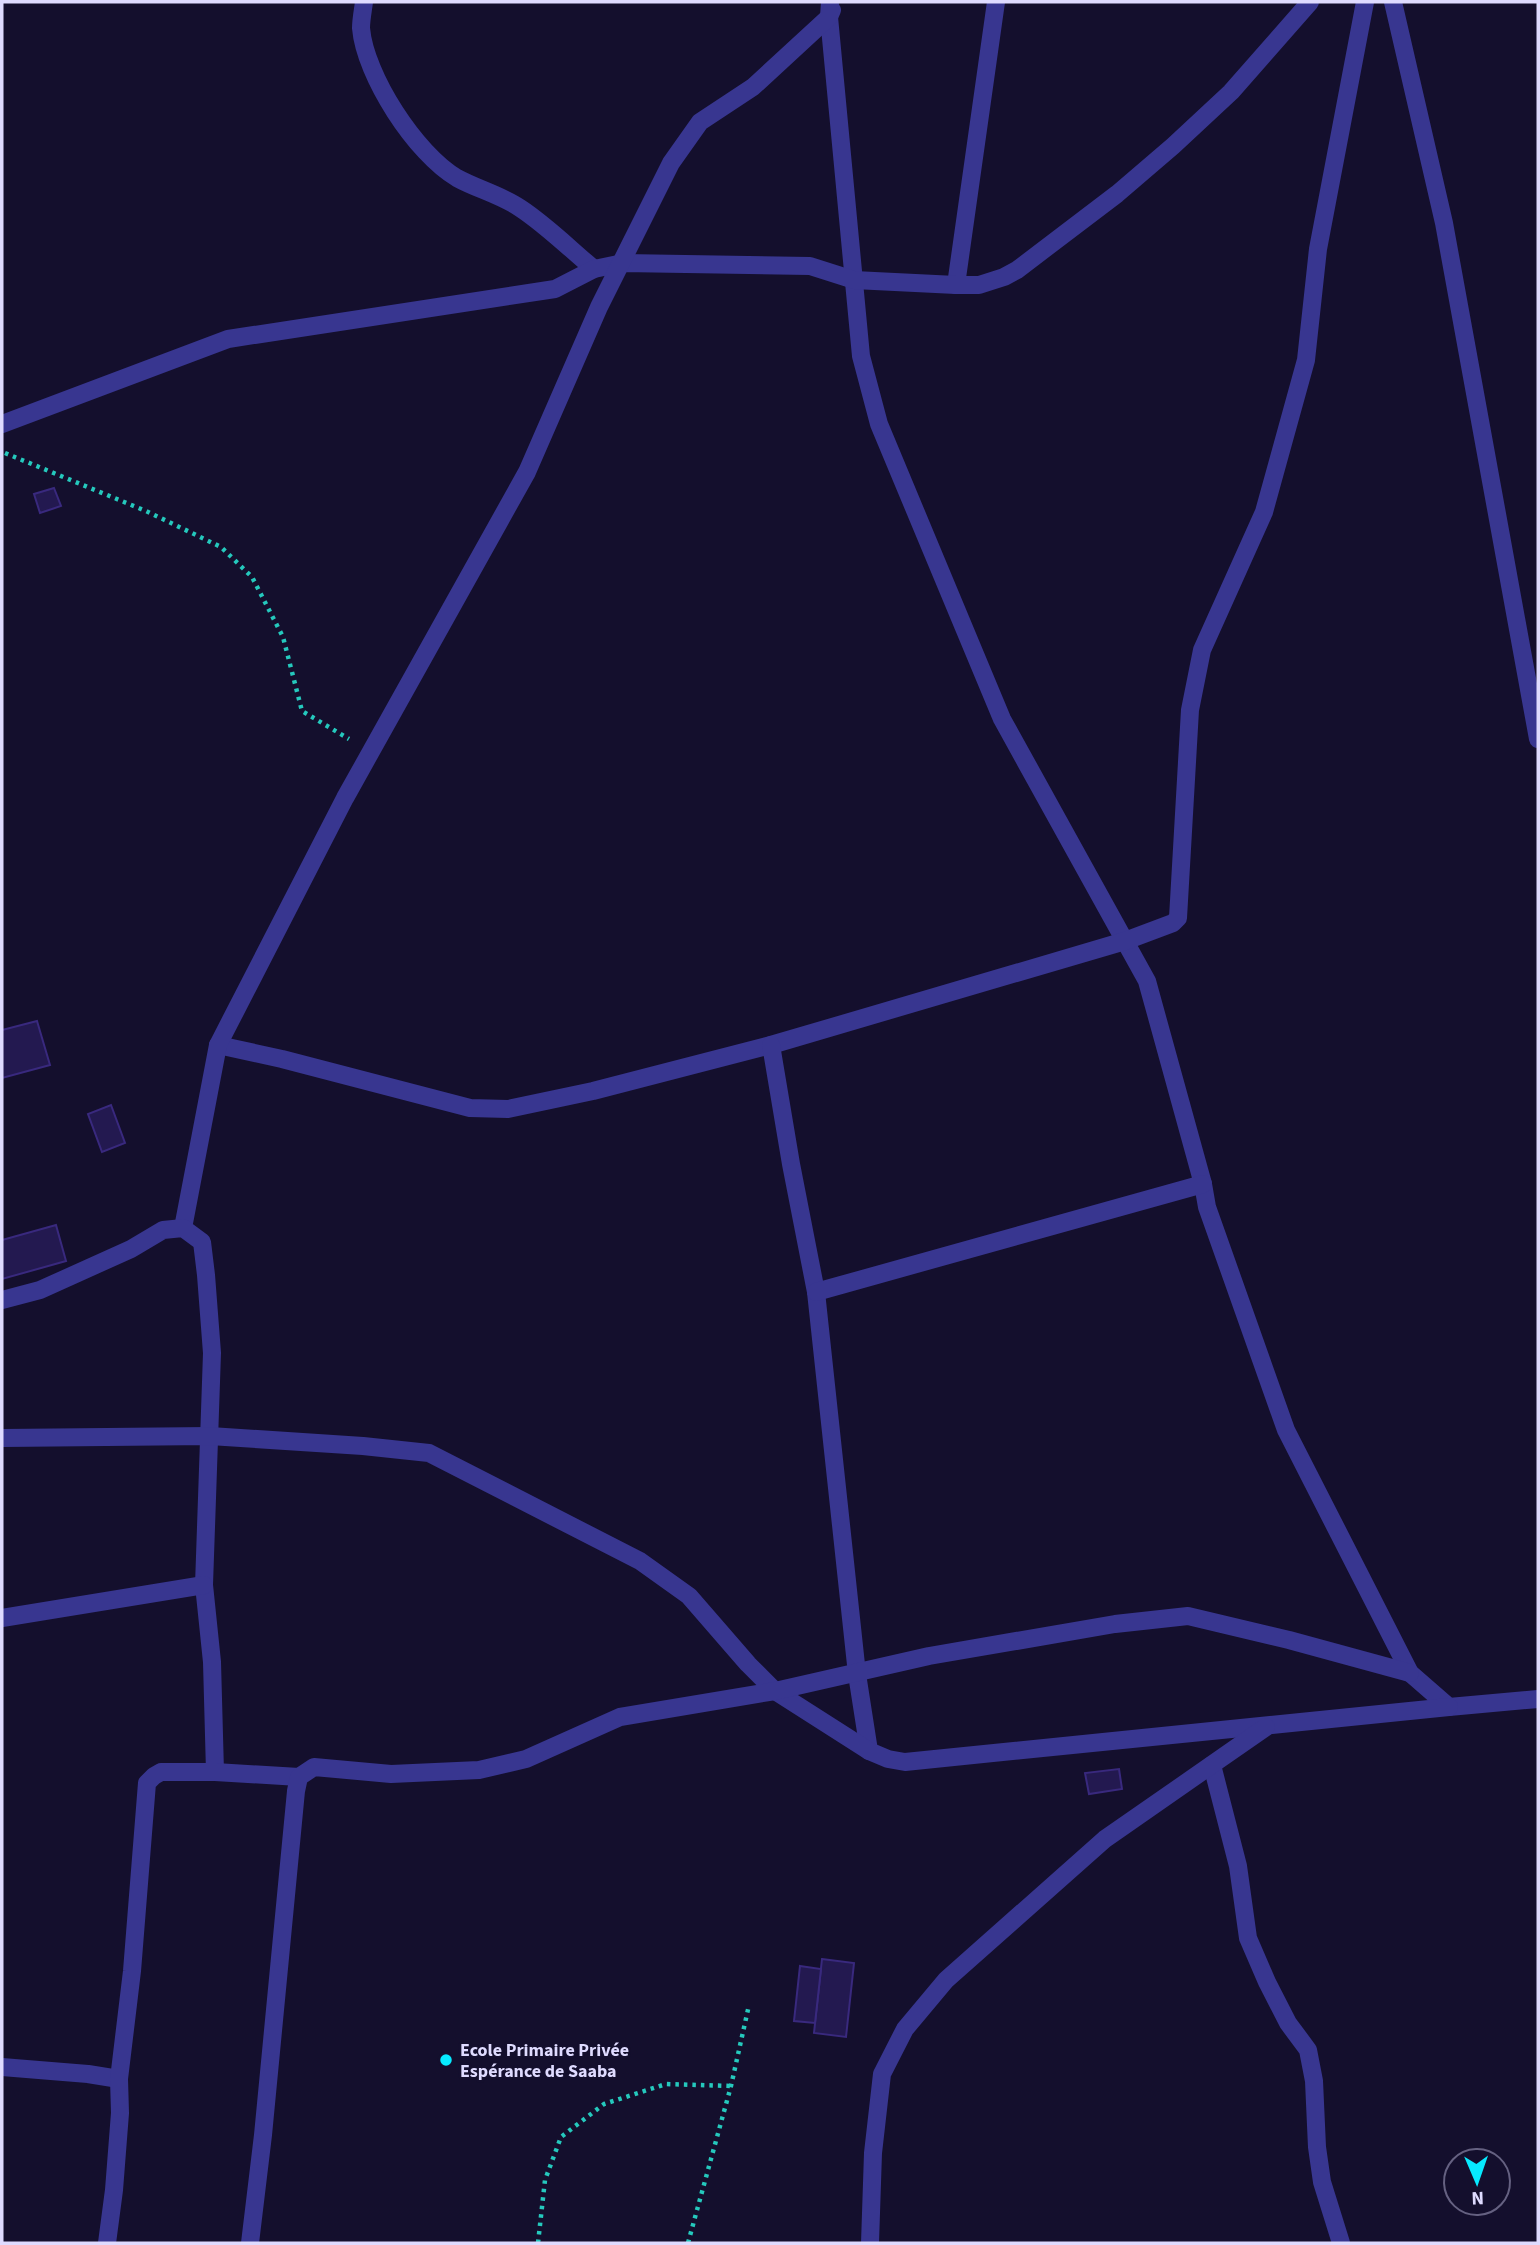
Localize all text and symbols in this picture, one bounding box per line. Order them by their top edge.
place label: Ecole Primaire Privée Espérance de Saaba [460,2038,629,2084]
marker: Ecole Primaire Privée Espérance de Saaba [438,2052,454,2068]
north arrow [1442,2147,1512,2217]
text: N [1471,2184,1484,2211]

